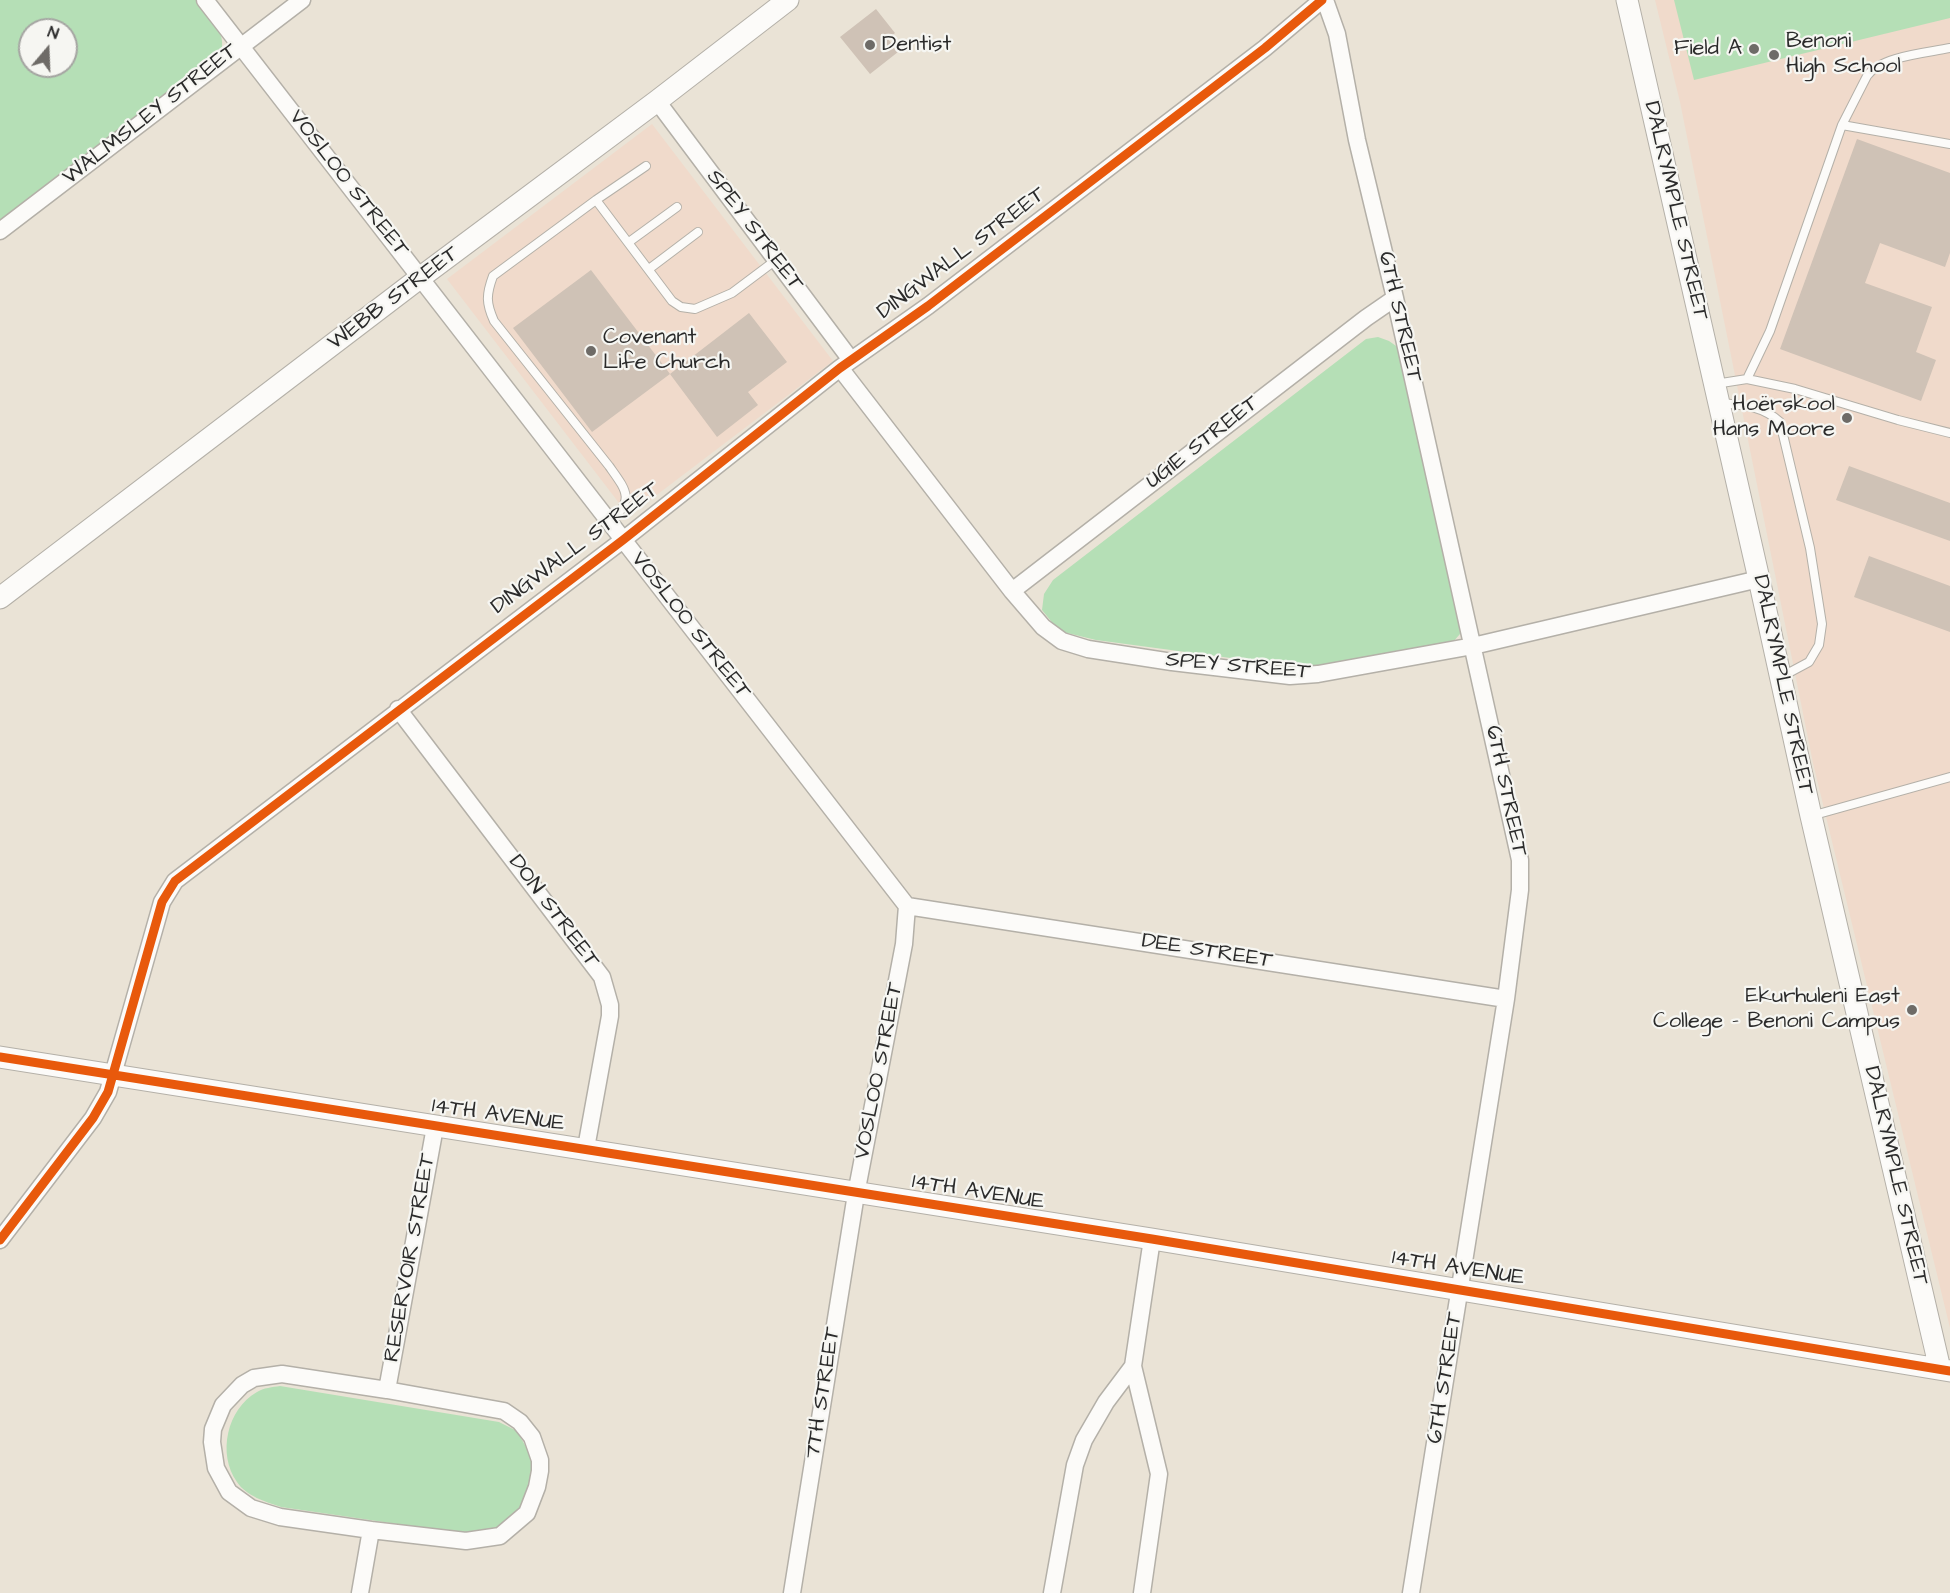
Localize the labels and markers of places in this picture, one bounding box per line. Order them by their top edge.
place label: Benoni High School [1786,29,1901,80]
place label: Dentist [882,32,951,58]
place label: Field A [1674,36,1742,62]
marker: Dentist [863,38,877,52]
marker: Field A [1747,42,1761,56]
marker: Benoni High School [1767,48,1781,62]
place label: Covenant Life Church [603,325,730,376]
marker: Covenant Life Church [584,344,598,358]
place label: Hoërskool Hans Moore [1713,392,1835,444]
marker: Hoërskool Hans Moore [1840,411,1854,425]
place label: Ekurhuleni East College - Benoni Campus [1653,984,1900,1036]
marker: Ekurhuleni East College - Benoni Campus [1905,1003,1919,1017]

